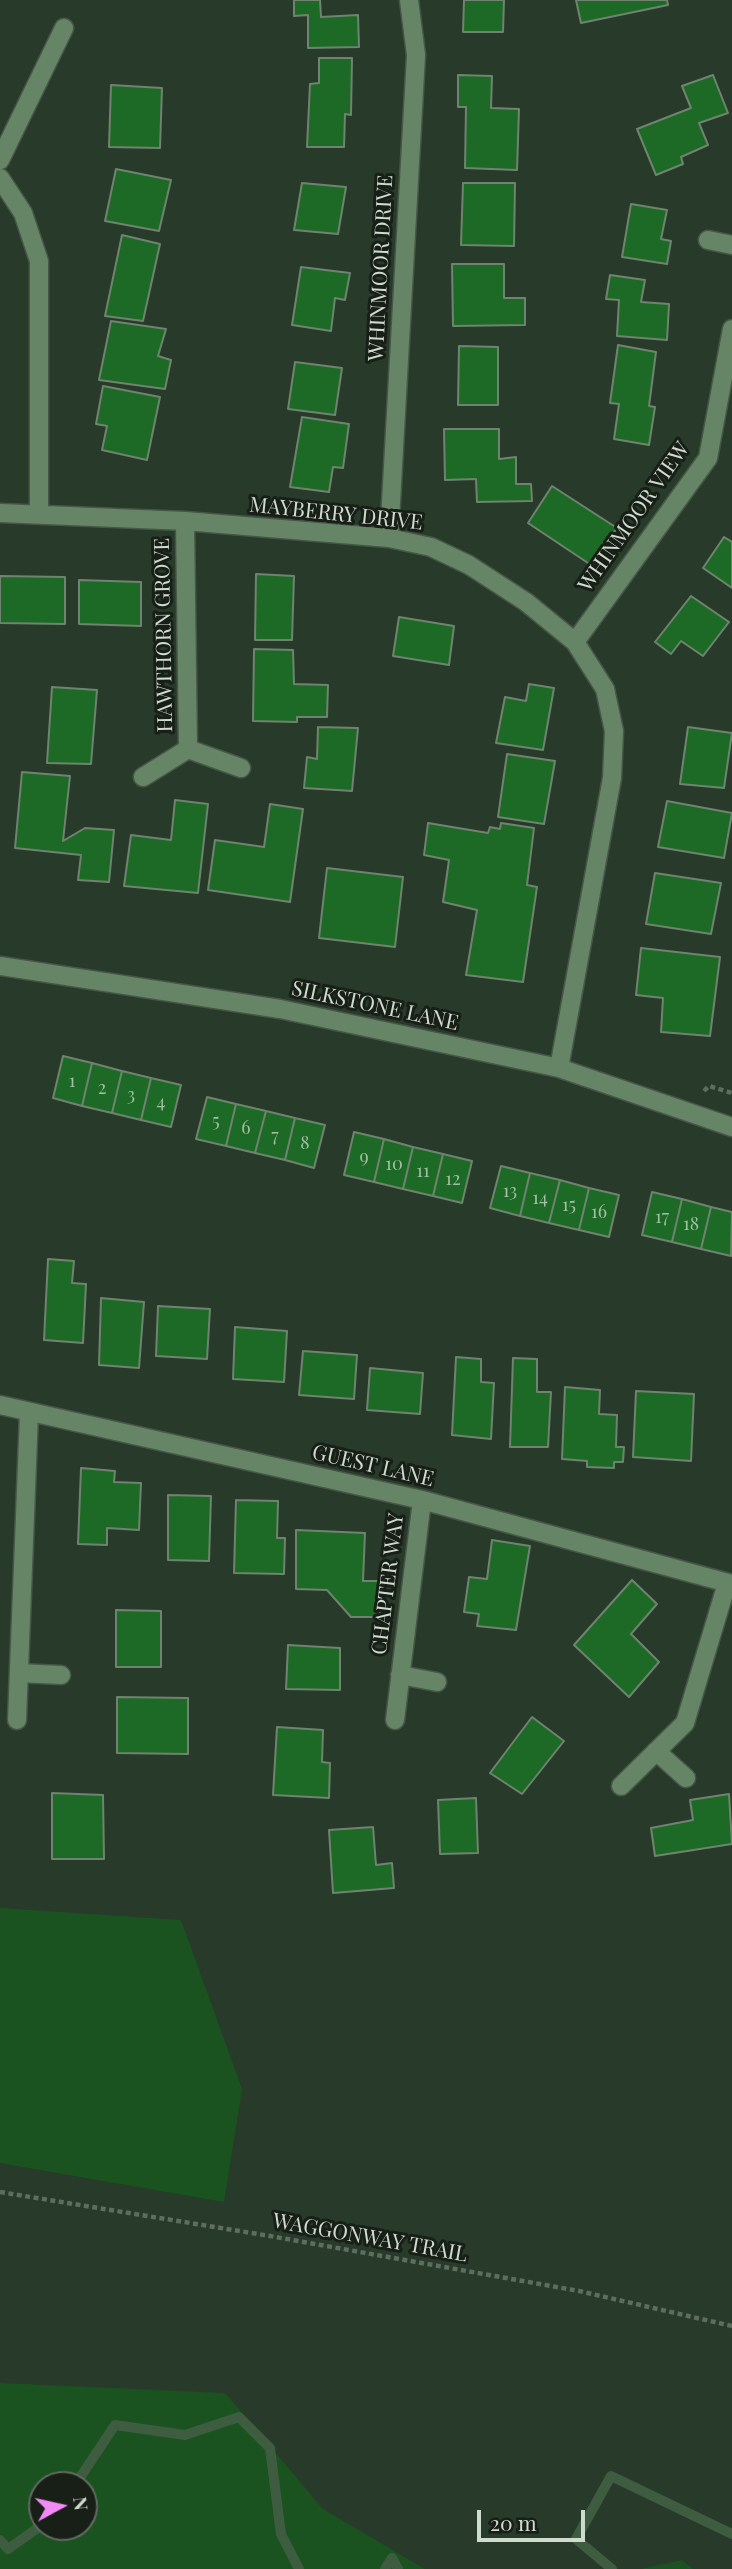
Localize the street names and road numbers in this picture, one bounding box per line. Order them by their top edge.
street label: WHINMOOR DRIVE [364,174,398,362]
street label: WHINMOOR VIEW [573,437,695,597]
street label: MAYBERRY DRIVE [248,492,424,536]
street label: HAWTHORN GROVE [150,538,178,732]
street label: SILKSTONE LANE [289,976,461,1036]
street label: GUEST LANE [310,1440,436,1492]
street label: CHAPTER WAY [367,1512,409,1656]
street label: WAGGONWAY TRAIL [271,2208,469,2268]

